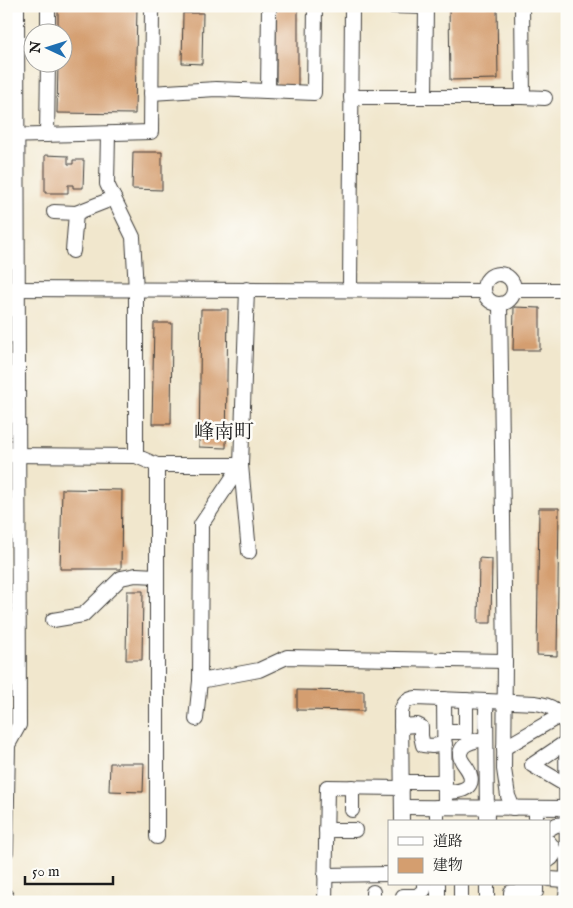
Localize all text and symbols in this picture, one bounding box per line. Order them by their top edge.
north arrow [22,22,72,72]
text: N [27,40,45,55]
district label: 峰南町 [194,420,254,445]
legend [388,820,550,886]
text: 道路 [433,832,463,851]
scale bar [25,853,112,885]
text: 建物 [433,856,463,875]
text: 50 m [32,862,60,881]

